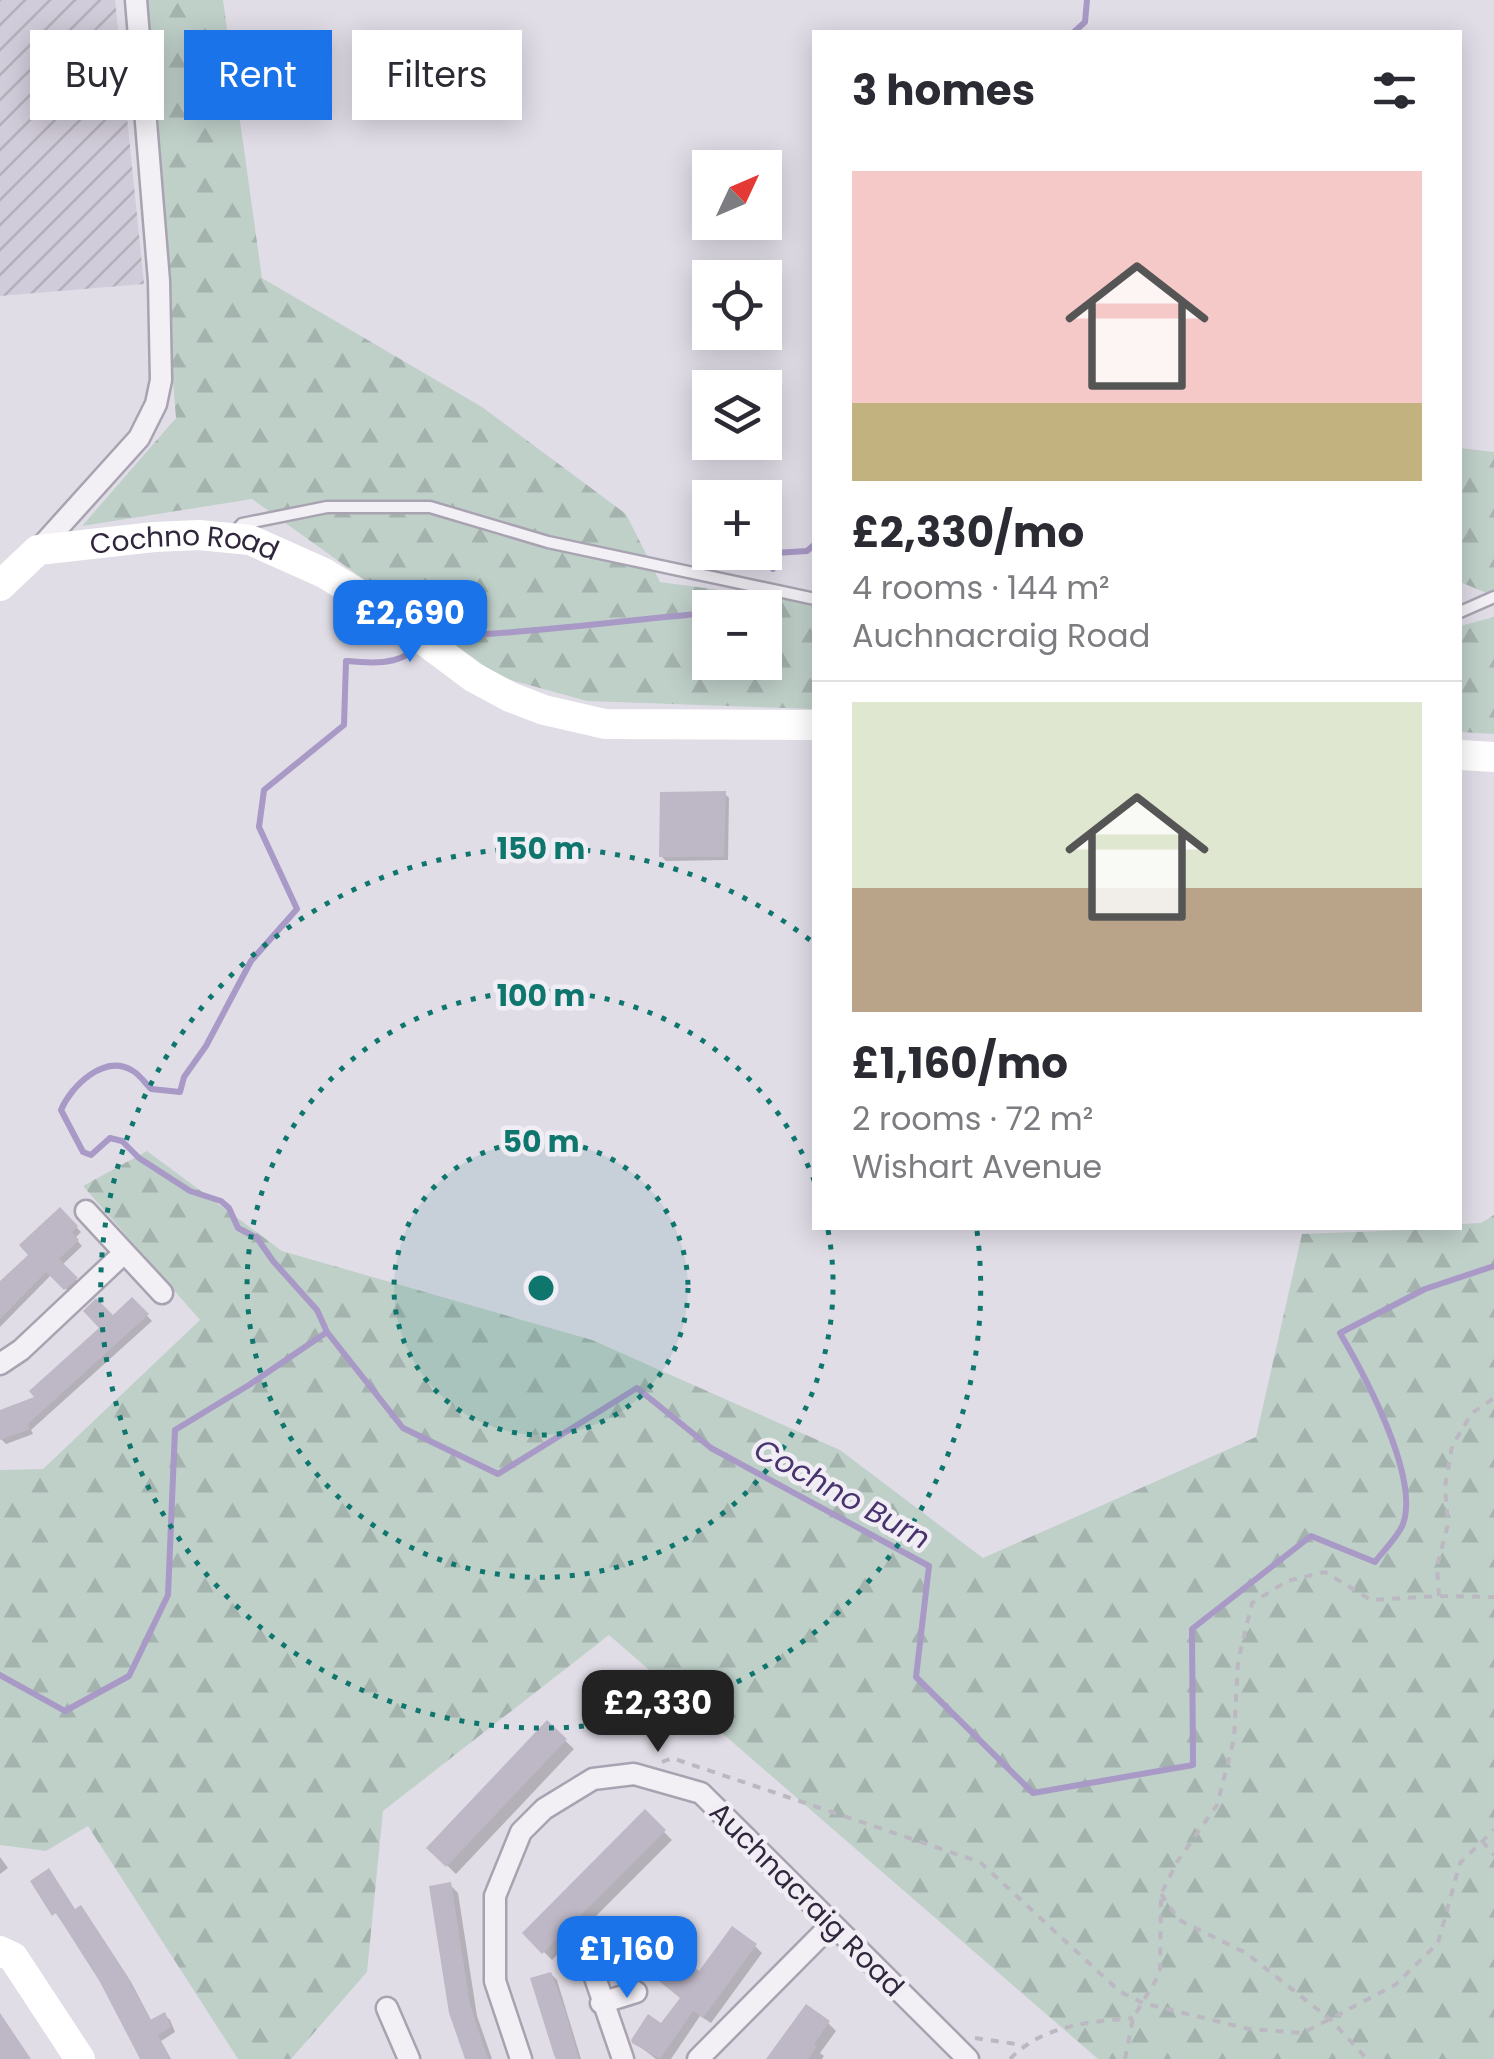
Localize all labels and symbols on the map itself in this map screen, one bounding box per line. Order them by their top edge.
north arrow [692,150,782,240]
street label: Cochno Road [88,516,285,570]
pin: £2,690 [329,580,491,665]
text: 150 m [497,827,585,870]
text: 100 m [497,974,585,1017]
text: 50 m [502,1120,580,1163]
centre of rings [523,1270,559,1306]
water label: Cochno Burn [747,1427,938,1560]
pin: £2,330 [577,1670,739,1755]
street label: Auchnacraig Road [701,1793,913,2005]
pin: £1,160 [546,1916,708,2001]

